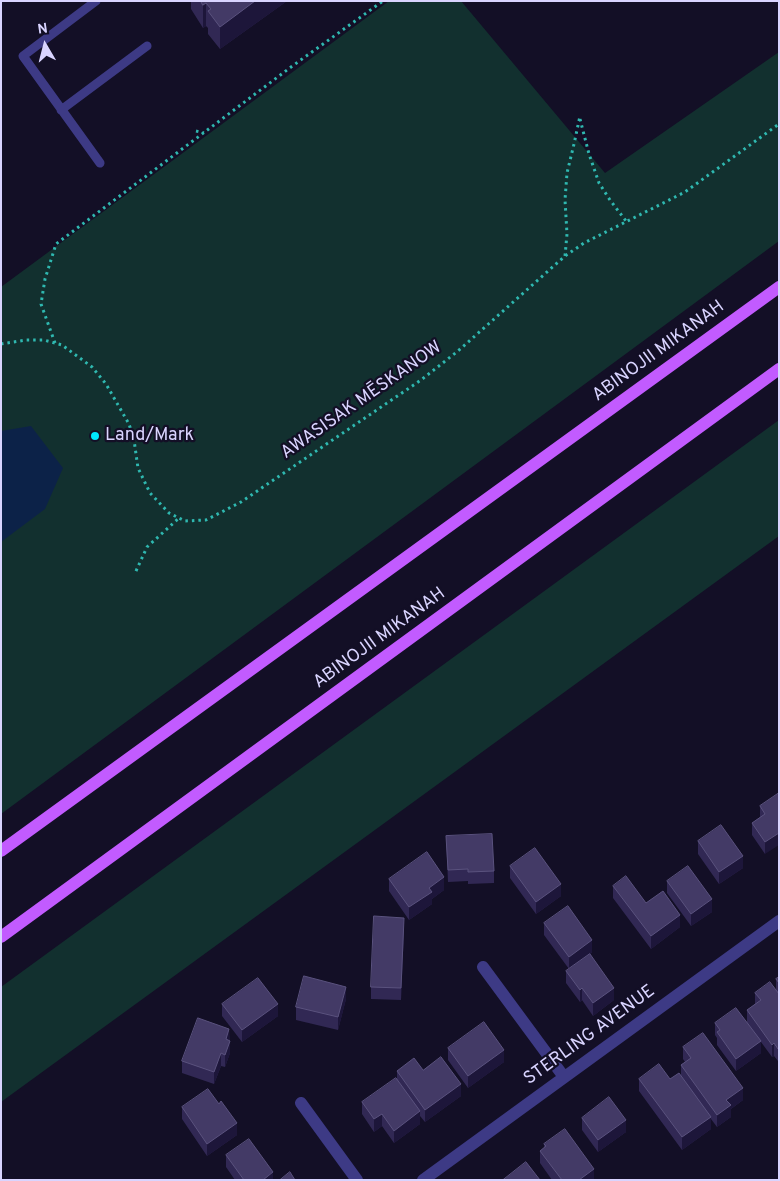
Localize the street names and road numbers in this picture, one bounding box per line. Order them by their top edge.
street label: ABINOJII MIKANAH [589,297,729,407]
street label: AWASISAK MĒSKANOW [277,337,447,465]
street label: ABINOJII MIKANAH [310,584,450,694]
street label: STERLING AVENUE [520,981,660,1091]

